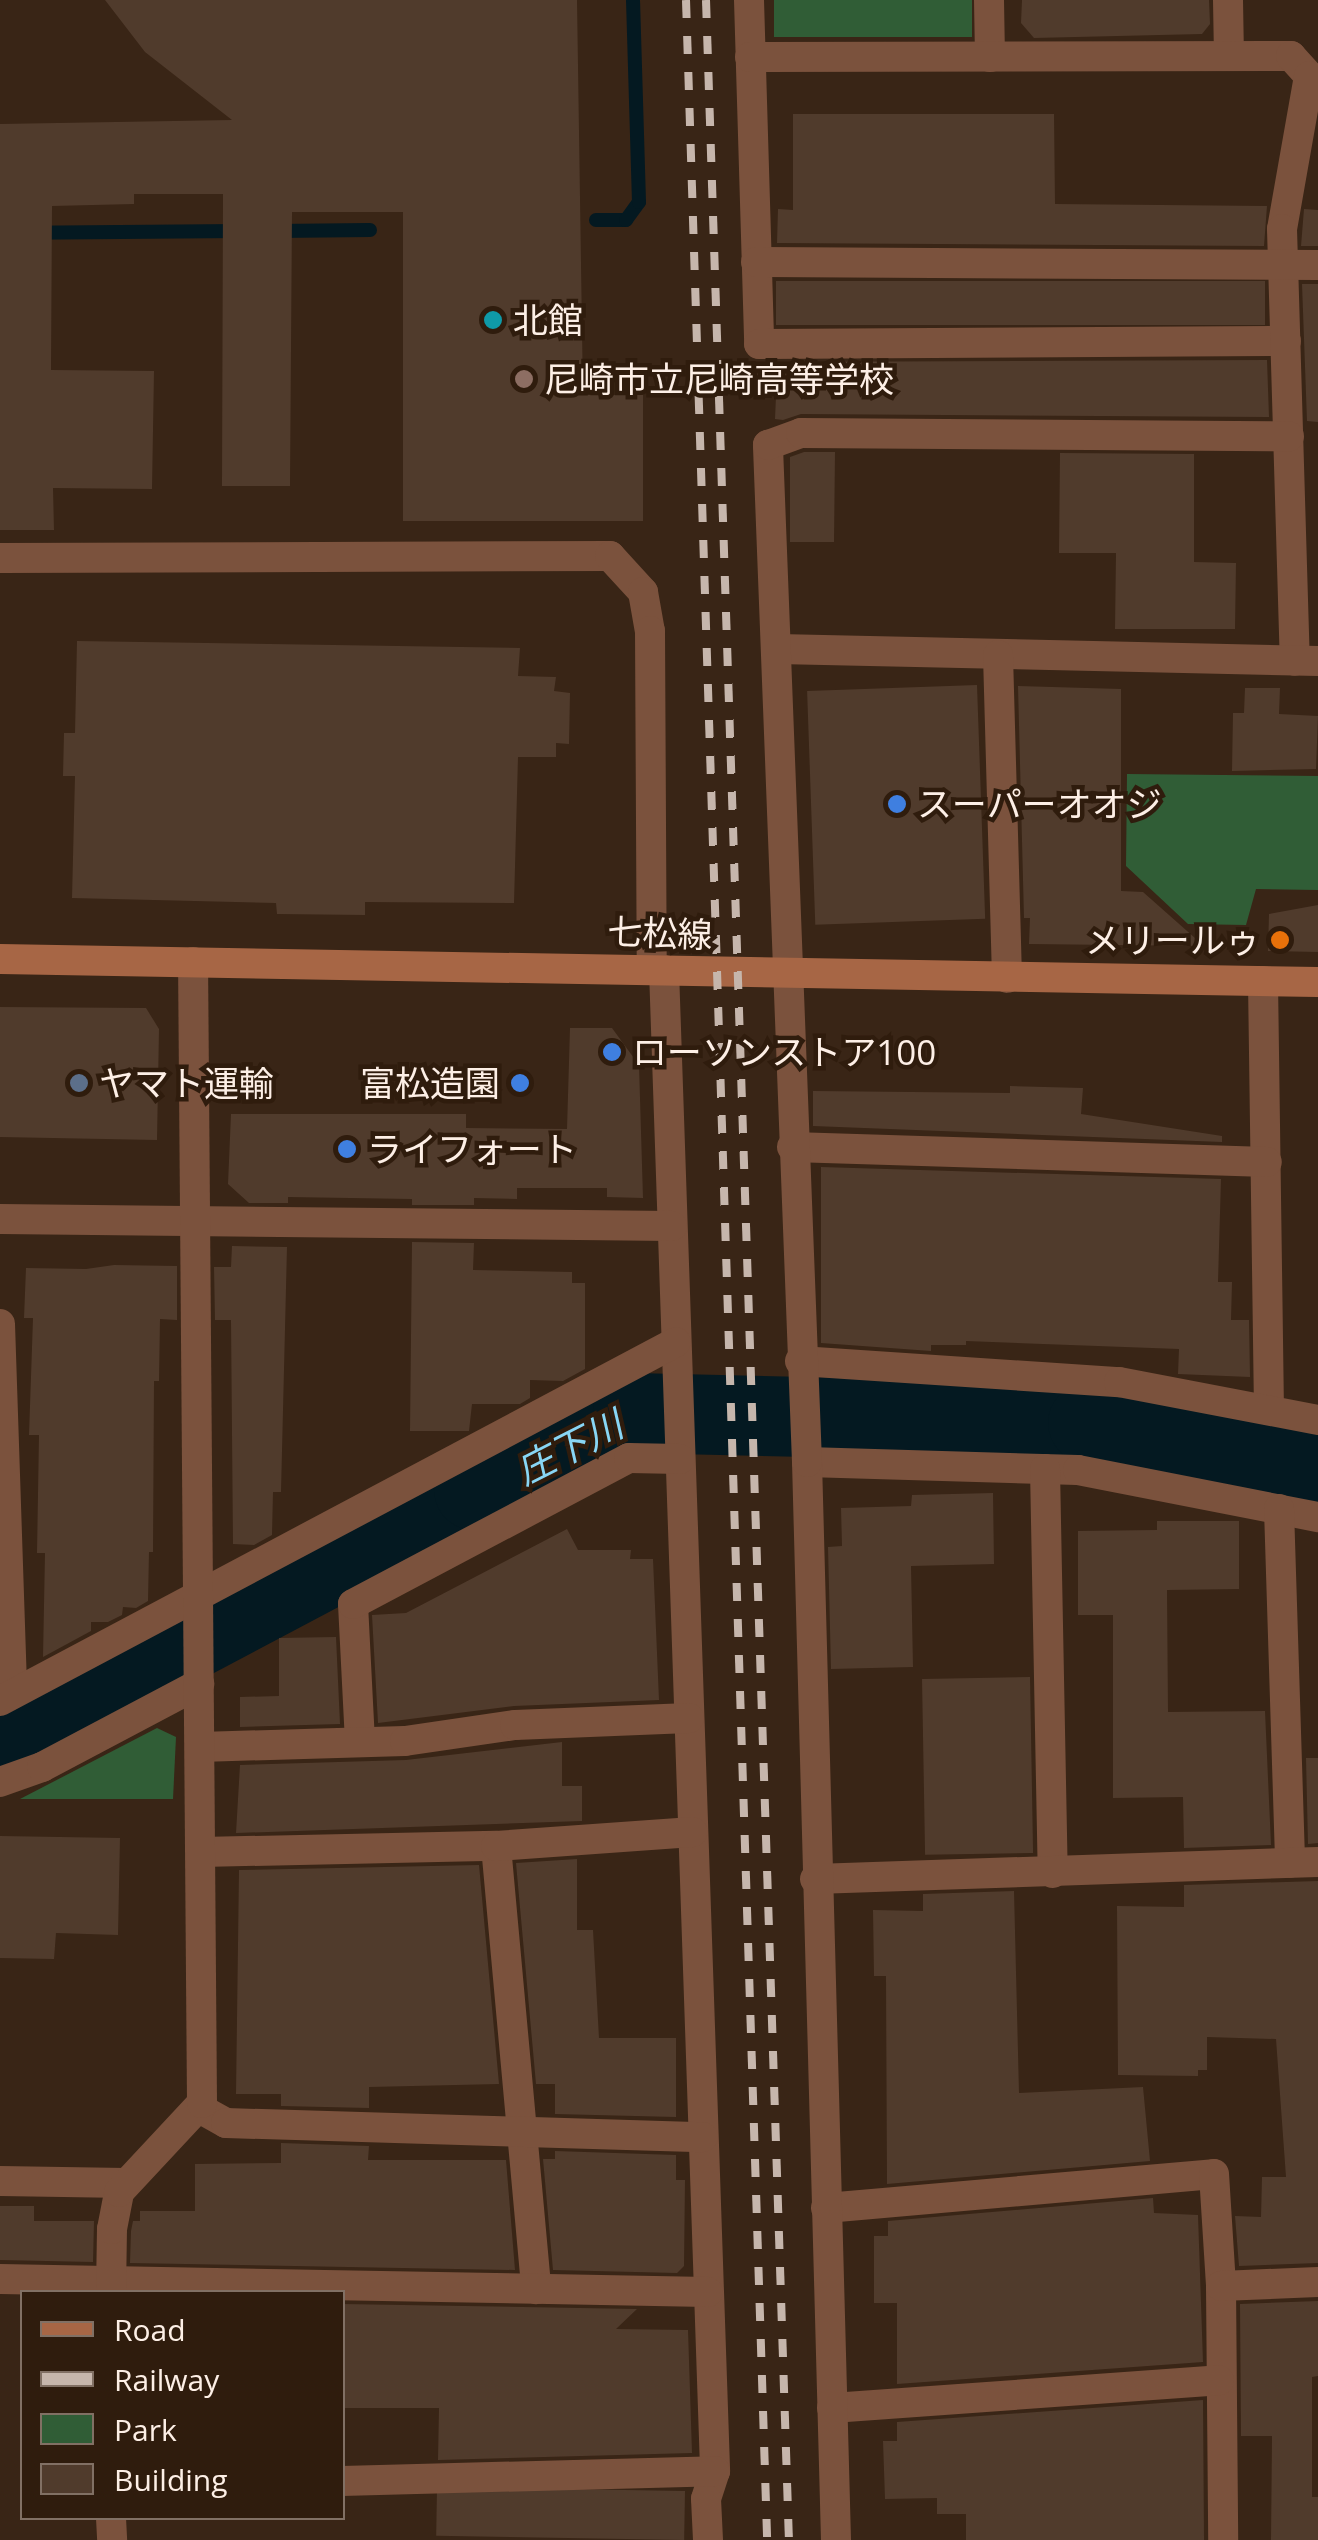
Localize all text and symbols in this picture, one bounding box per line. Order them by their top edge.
place label: 北館 [513,299,583,341]
marker: 北館 [482,309,504,331]
place label: 尼崎市立尼崎高等学校 [544,358,894,400]
marker: 尼崎市立尼崎高等学校 [513,368,535,390]
place label: スーパーオオジ [917,783,1162,825]
marker: スーパーオオジ [886,793,908,815]
street label: 七松線 [607,910,713,956]
place label: メリールゥ [1085,919,1260,961]
marker: メリールゥ [1269,929,1291,951]
place label: ローソンストア100 [632,1031,937,1073]
marker: ローソンストア100 [601,1041,623,1063]
place label: ヤマト運輸 [99,1062,274,1104]
place label: 富松造園 [360,1062,500,1104]
marker: ヤマト運輸 [68,1072,90,1094]
marker: 富松造園 [509,1072,531,1094]
place label: ライフォート [367,1128,577,1170]
marker: ライフォート [336,1138,358,1160]
water label: 庄下川 [508,1401,630,1493]
legend [20,2290,345,2520]
text: Road [114,2309,186,2350]
text: Railway [114,2359,219,2400]
text: Park [114,2409,177,2450]
text: Building [114,2459,228,2500]

